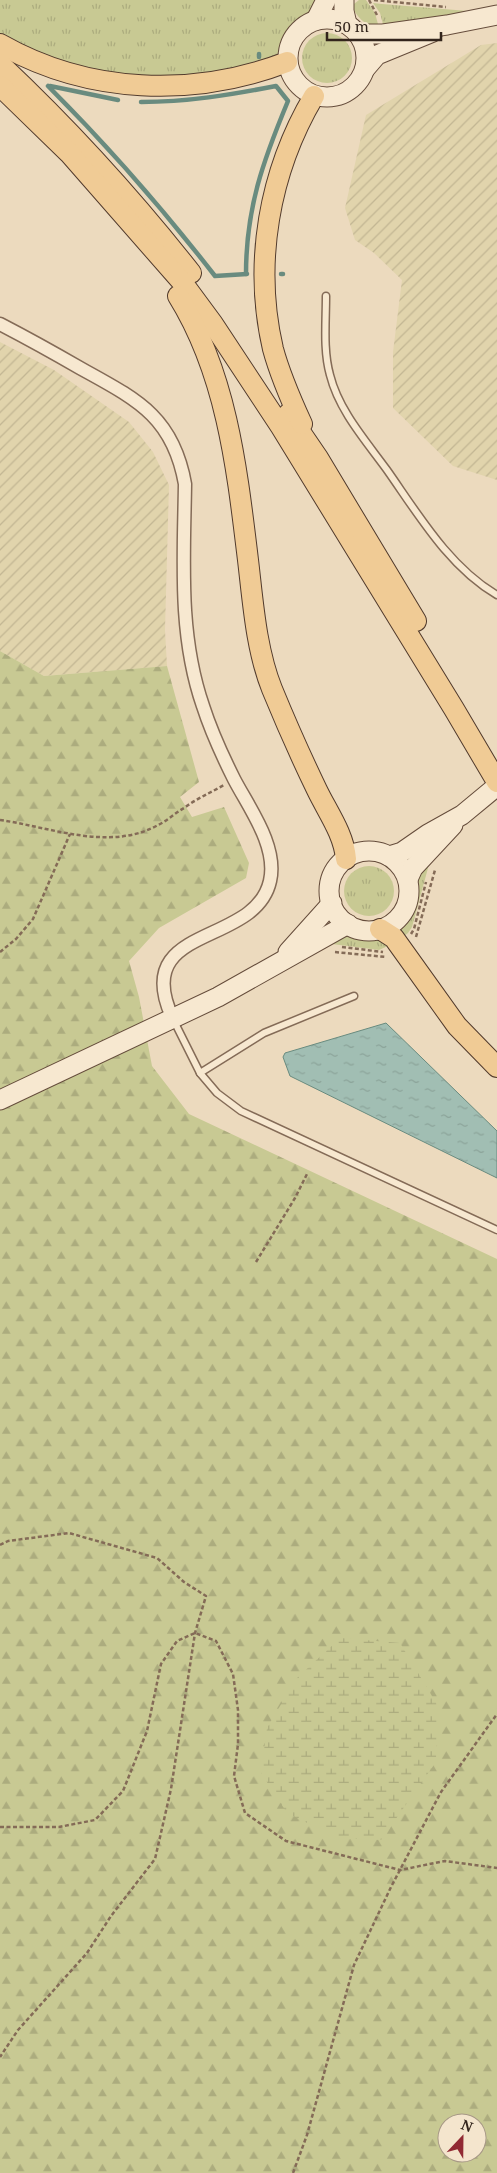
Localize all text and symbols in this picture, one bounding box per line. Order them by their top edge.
scale bar [327,10,441,42]
text: 50 m [334,16,369,36]
north arrow [437,2113,487,2163]
text: N [458,2115,476,2136]

